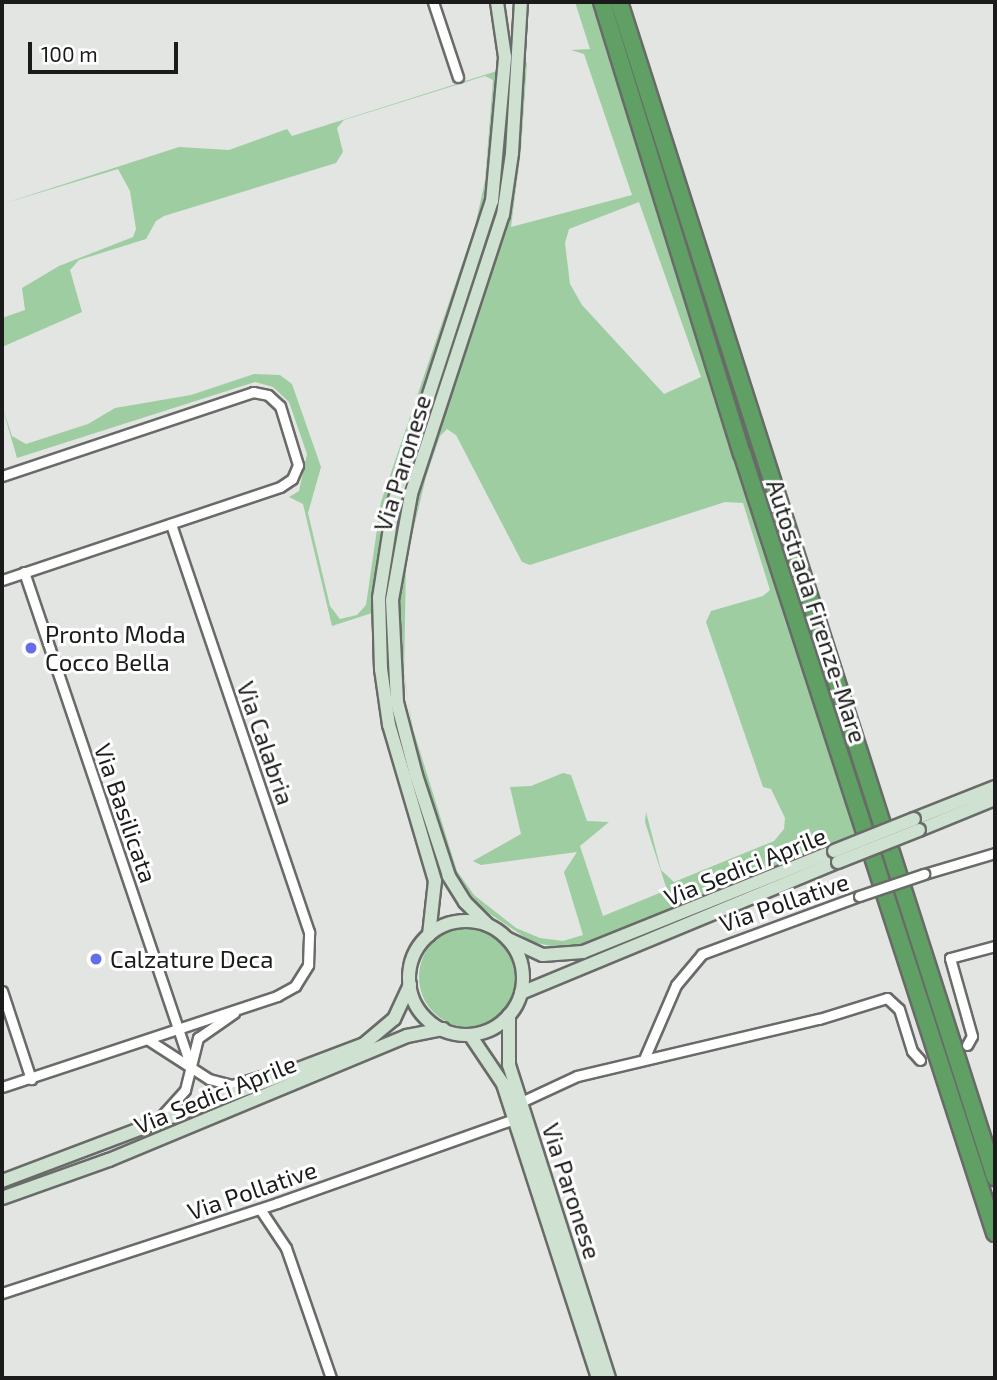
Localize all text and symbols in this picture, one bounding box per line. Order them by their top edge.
scale bar [32,28,182,72]
text: 100 m [41,41,98,66]
street label: Via Paronese [368,391,436,535]
street label: Autostrada Firenze-Mare [761,476,873,746]
place label: Pronto Moda Cocco Bella [45,620,186,676]
marker: Pronto Moda Cocco Bella [23,640,39,656]
street label: Via Calabria [231,677,301,809]
street label: Via Basilicata [89,739,163,887]
street label: Via Sedici Aprile [660,820,830,912]
street label: Via Pollative [716,866,852,938]
place label: Calzature Deca [110,945,274,973]
marker: Calzature Deca [88,951,104,967]
street label: Via Sedici Aprile [130,1048,300,1140]
street label: Via Paronese [536,1119,608,1263]
street label: Via Pollative [184,1154,320,1226]

